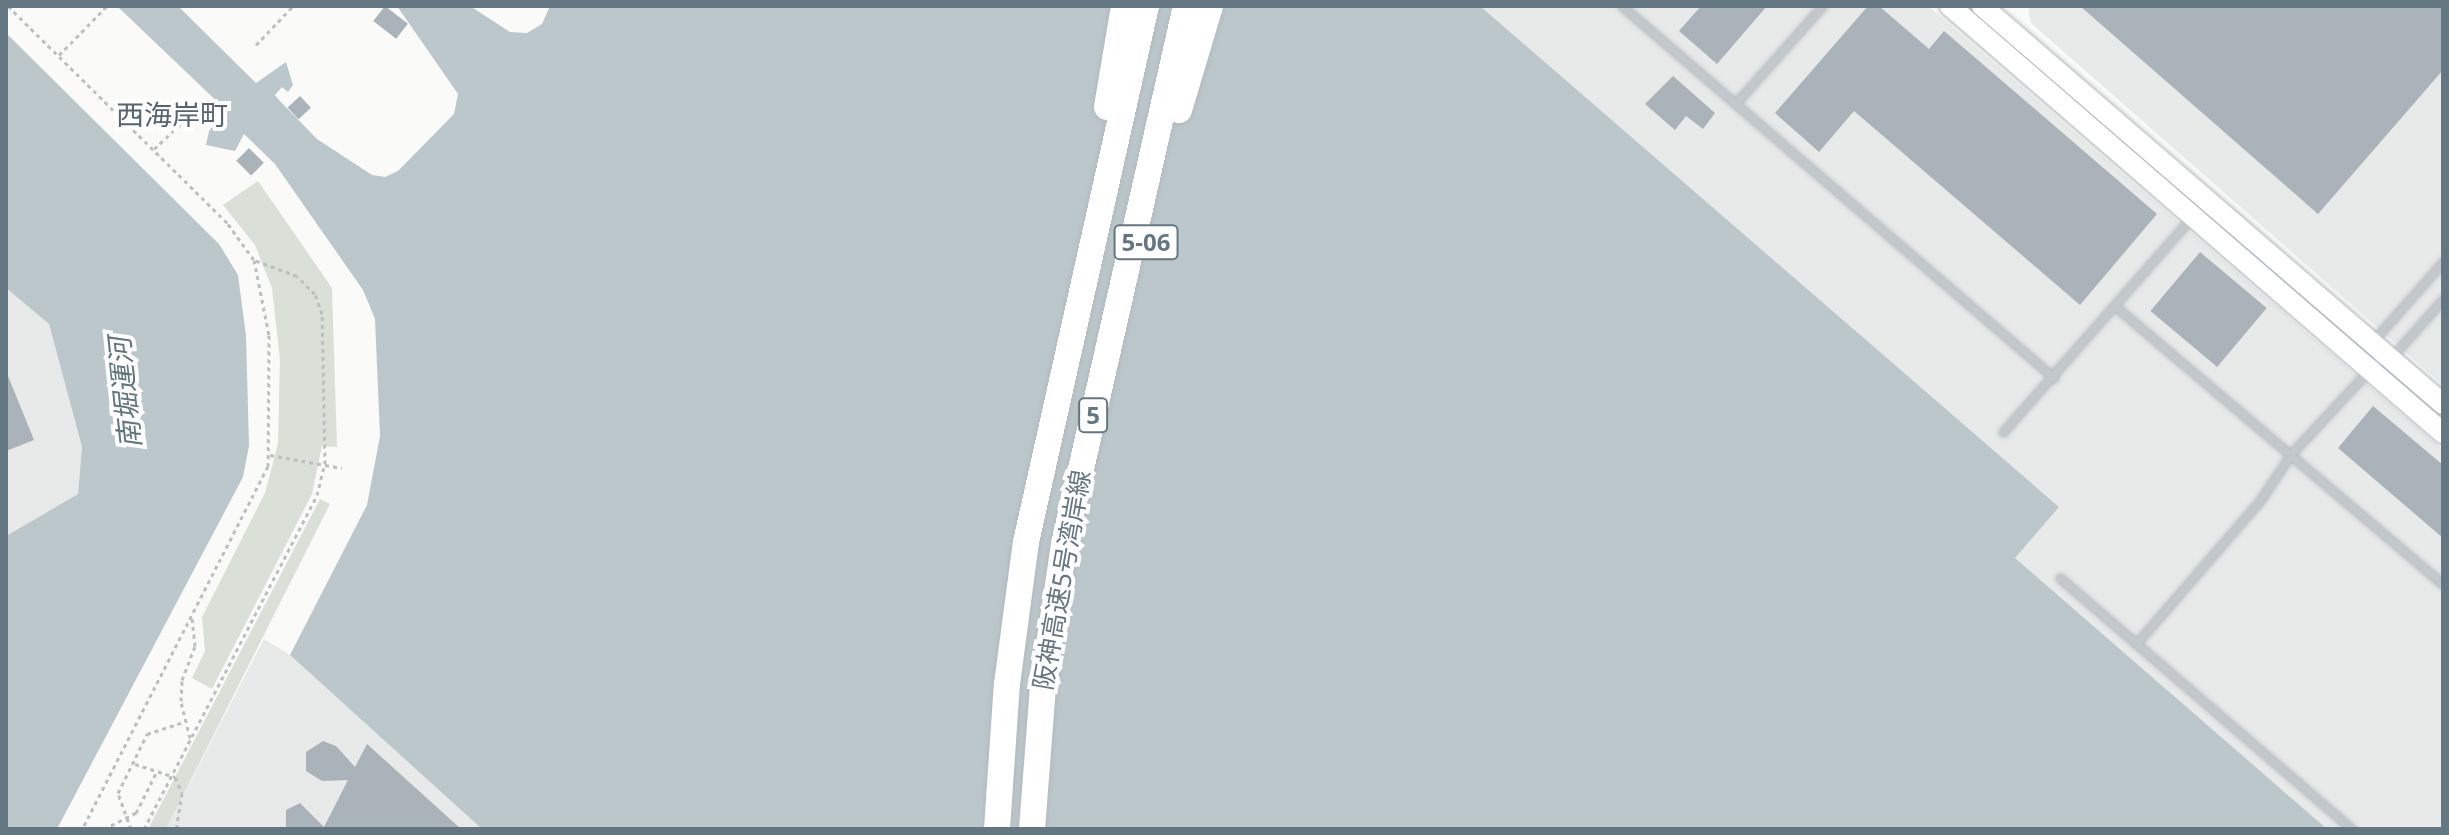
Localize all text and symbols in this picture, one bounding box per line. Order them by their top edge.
district label: 西海岸町 [116,97,228,131]
road number: 5-06 [1112,222,1180,262]
water label: 南堀運河 [101,336,147,450]
road number: 5 [1077,395,1109,435]
street label: 阪神高速5号湾岸線 [1027,468,1097,692]

